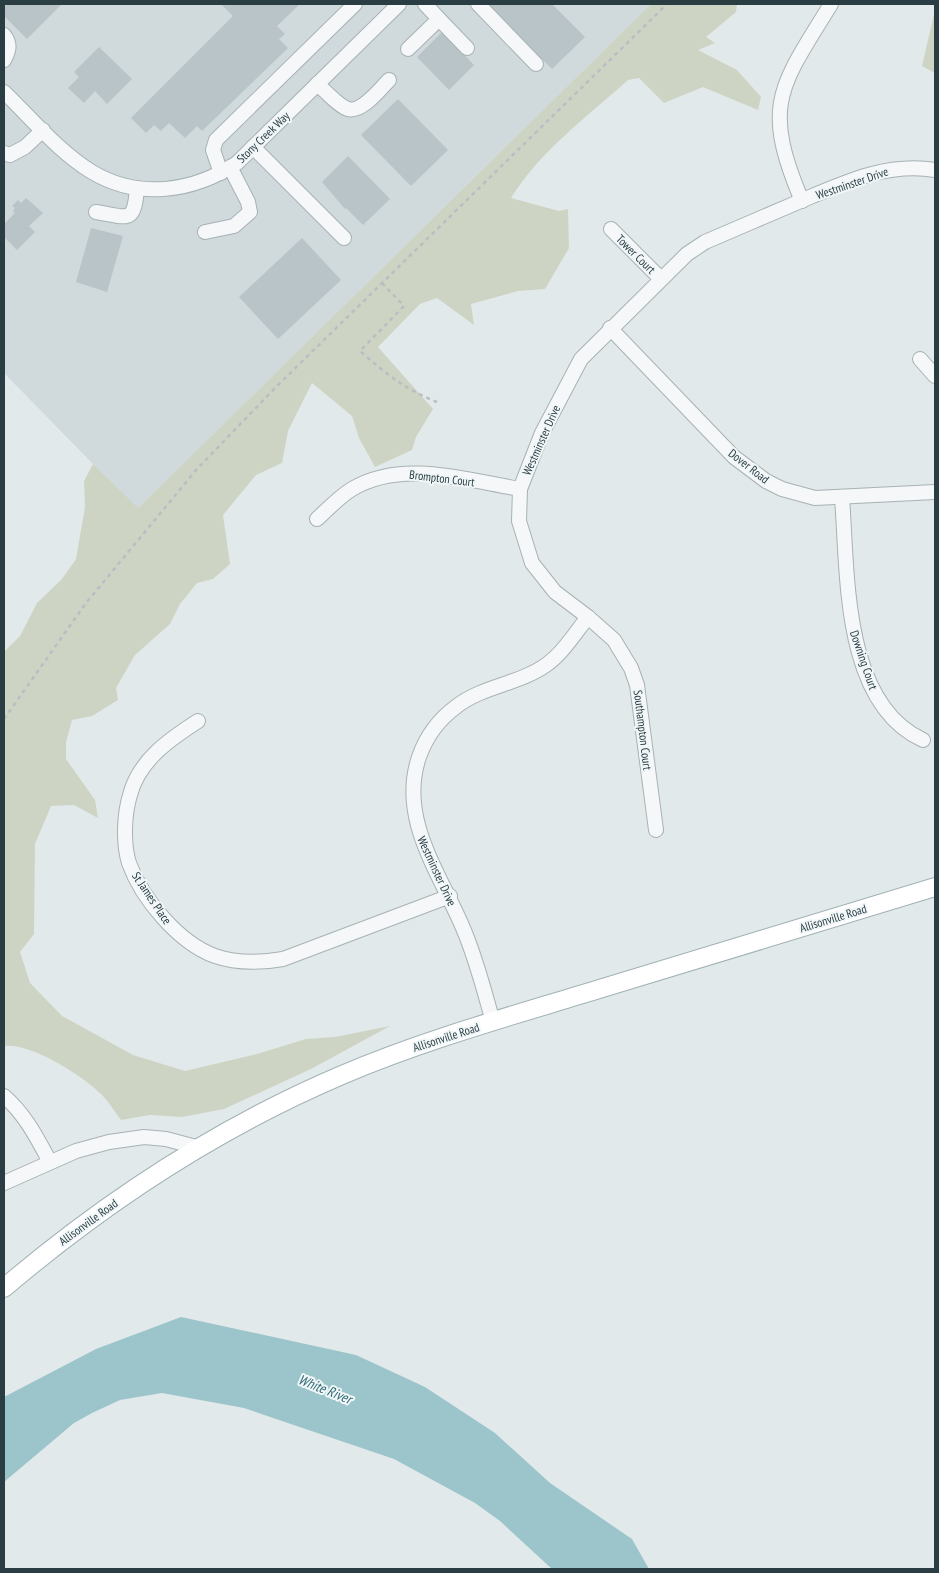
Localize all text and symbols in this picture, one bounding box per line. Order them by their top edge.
street label: Stony Creek Way [233,108,293,166]
street label: Westminster Drive [814,164,890,202]
street label: Tower Court [613,231,659,277]
street label: Westminster Drive [519,402,563,478]
street label: Dover Road [726,446,772,486]
street label: Brompton Court [408,467,476,490]
street label: Downing Court [847,628,881,692]
street label: Southampton Court [631,689,655,772]
street label: Westminster Drive [414,834,460,908]
street label: St James Place [129,869,175,927]
street label: Allisonville Road [798,901,868,935]
street label: Allisonville Road [411,1019,481,1055]
street label: Allisonville Road [56,1196,120,1248]
water label: White River [296,1370,356,1409]

